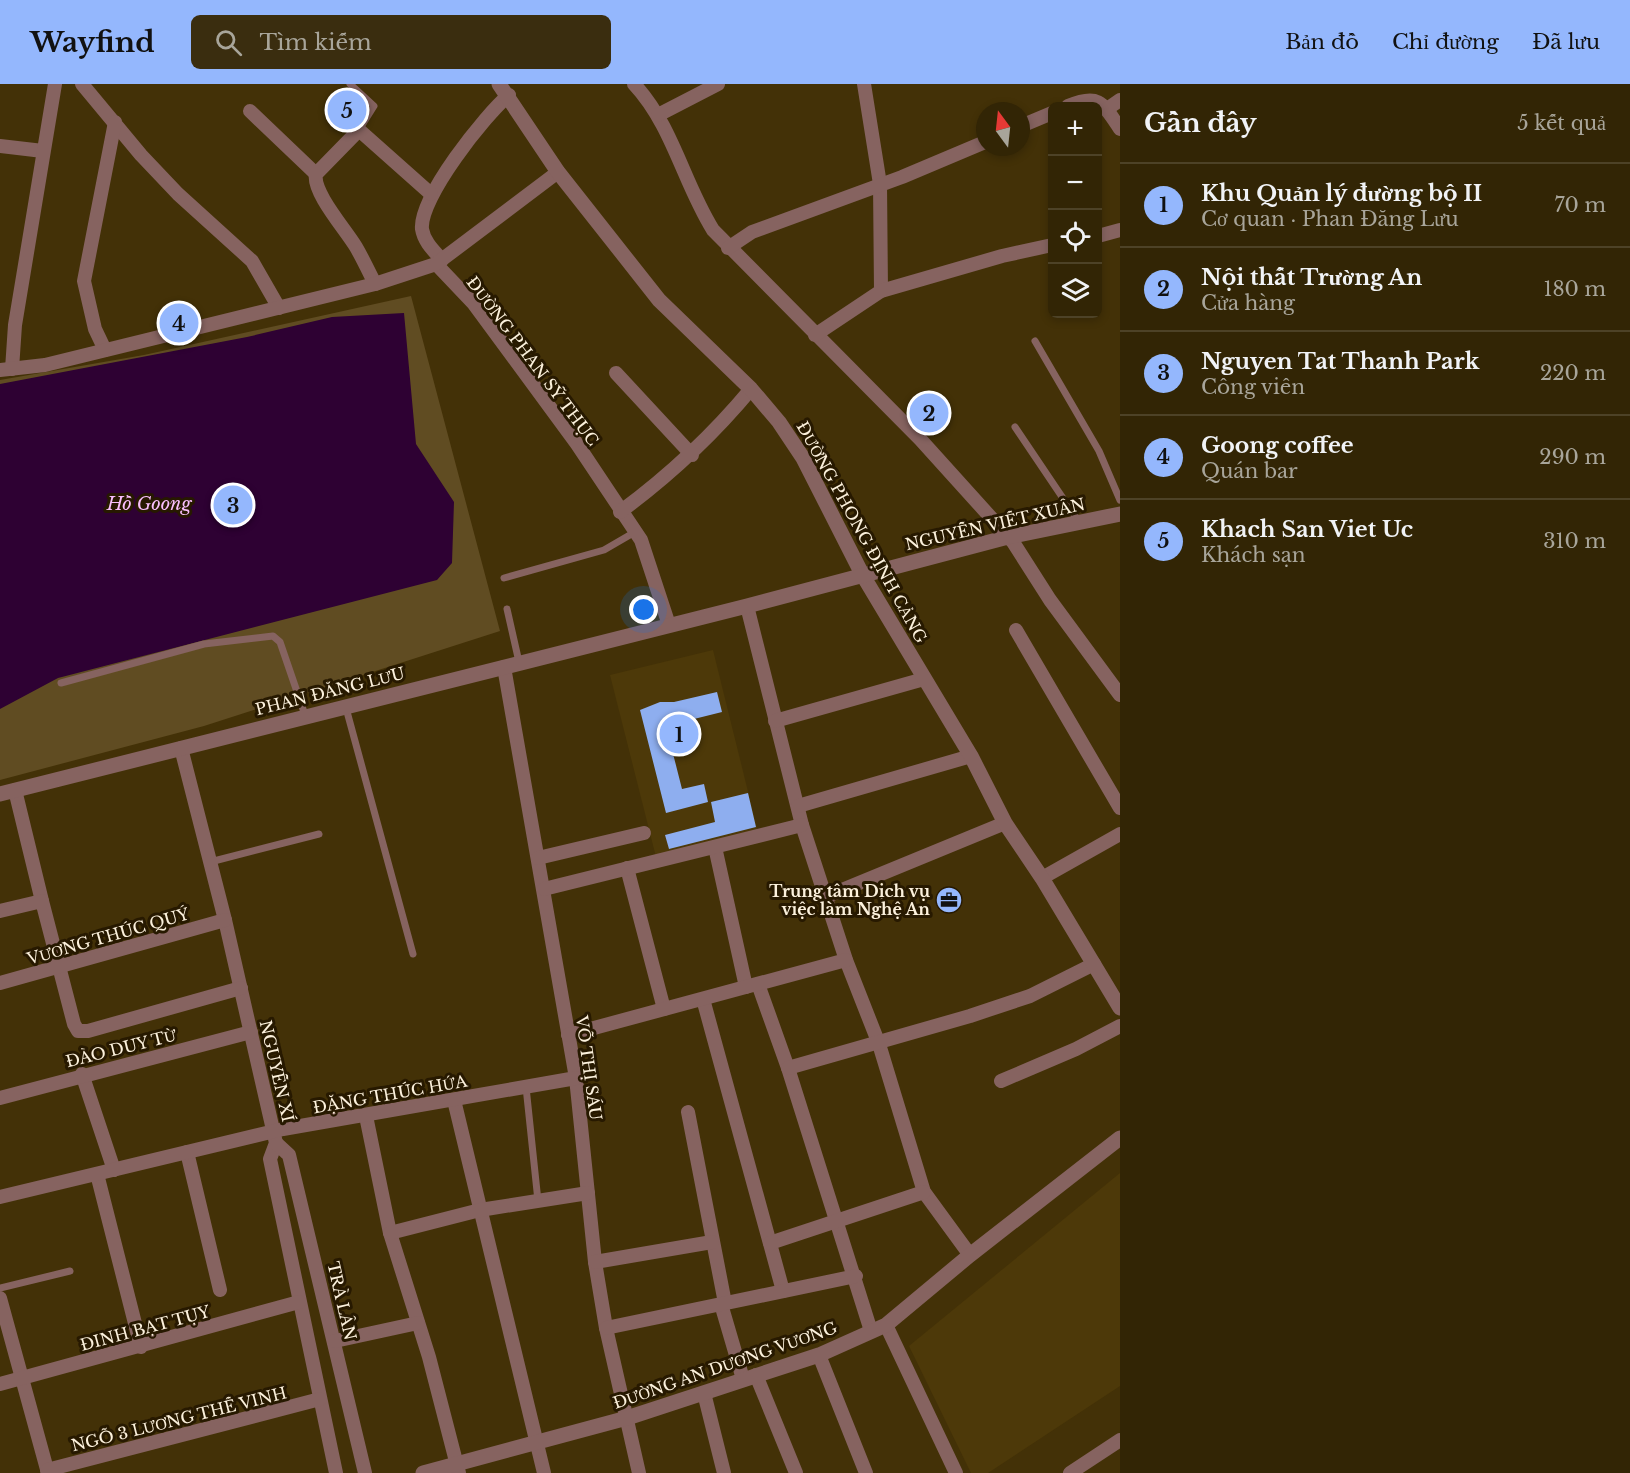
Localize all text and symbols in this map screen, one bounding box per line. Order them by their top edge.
search box [191,15,611,69]
text: Wayfind [30,25,155,60]
icon: search [212,26,245,59]
text: Tìm kiếm [260,29,372,56]
text: Bản đồ [1285,29,1359,55]
text: Chỉ đường [1392,29,1499,55]
text: Đã lưu [1532,29,1600,55]
pin: 5 [328,87,366,132]
north arrow [976,102,1030,156]
map controls [1048,102,1102,318]
button: + [1048,102,1102,156]
text: Gần đây [1144,107,1257,139]
text: 5 kết quả [1517,111,1606,135]
button: − [1048,156,1102,210]
text: Khu Quản lý đường bộ II [1201,180,1482,207]
text: 1 [1159,193,1168,217]
text: 70 m [1554,193,1606,217]
text: Cơ quan · Phan Đăng Lưu [1201,207,1459,231]
button: locate [1048,210,1102,264]
button: layers [1048,264,1102,318]
text: Nội thất Trường An [1201,264,1422,291]
street label: ĐƯỜNG PHAN SỸ THỤC [463,272,604,450]
text: 2 [1157,277,1170,301]
text: 180 m [1543,277,1606,301]
text: Cửa hàng [1201,291,1295,315]
pin: 4 [160,300,198,346]
text: Nguyen Tat Thanh Park [1201,348,1479,375]
text: 3 [1157,361,1170,385]
text: 220 m [1540,361,1606,385]
text: Công viên [1201,375,1305,399]
pin: 2 [910,390,948,436]
street label: ĐƯỜNG PHONG ĐỊNH CẢNG [793,418,931,646]
text: Goong coffee [1201,432,1354,459]
text: 4 [1157,445,1170,469]
text: 290 m [1539,445,1606,469]
text: Quán bar [1201,459,1298,483]
pin: 3 [214,482,252,528]
water label: Hồ Goong [106,493,192,515]
street label: NGUYỄN VIẾT XUÂN [903,493,1087,554]
text: Khach San Viet Uc [1201,516,1413,543]
text: 5 [1158,529,1169,553]
text: 310 m [1543,529,1606,553]
text: Khách sạn [1201,543,1306,567]
your location [629,595,658,624]
street label: PHAN ĐĂNG LƯU [253,663,407,719]
pin: 1 [660,712,698,756]
place label: Trung tâm Dịch vụ việc làm Nghệ An [769,881,931,919]
office icon: Trung tâm Dịch vụ việc làm Nghệ An [934,885,964,915]
street label: VƯƠNG THÚC QUÝ [24,903,192,969]
street label: VÕ THỊ SÁU [572,1013,607,1122]
street label: NGUYỄN XÍ [256,1018,299,1124]
street label: ĐÀO DUY TỪ [64,1024,179,1071]
street label: ĐẶNG THÚC HỨA [311,1070,469,1117]
street label: TRÀ LÂN [323,1260,361,1342]
street label: ĐINH BẠT TỤY [78,1301,212,1355]
street label: ĐƯỜNG AN DƯƠNG VƯƠNG [610,1317,840,1413]
street label: NGÕ 3 LƯƠNG THẾ VINH [69,1381,289,1455]

